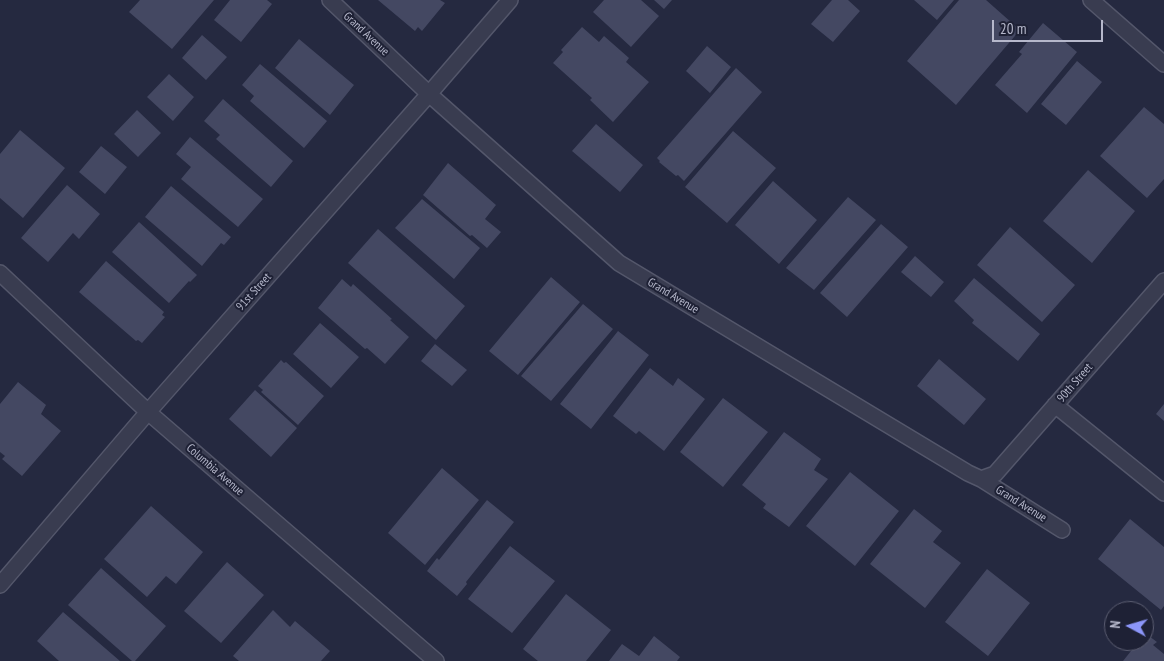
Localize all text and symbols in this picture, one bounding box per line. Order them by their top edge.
street label: Grand Avenue [340,9,392,59]
scale bar [994,10,1105,42]
text: 20 m [1000,19,1026,38]
street label: 91st Street [233,270,275,314]
street label: Grand Avenue [645,275,701,317]
street label: 90th Street [1054,361,1096,405]
street label: Columbia Avenue [183,441,247,499]
street label: Grand Avenue [993,483,1049,525]
north arrow [1104,601,1154,651]
text: N [1106,620,1124,629]

